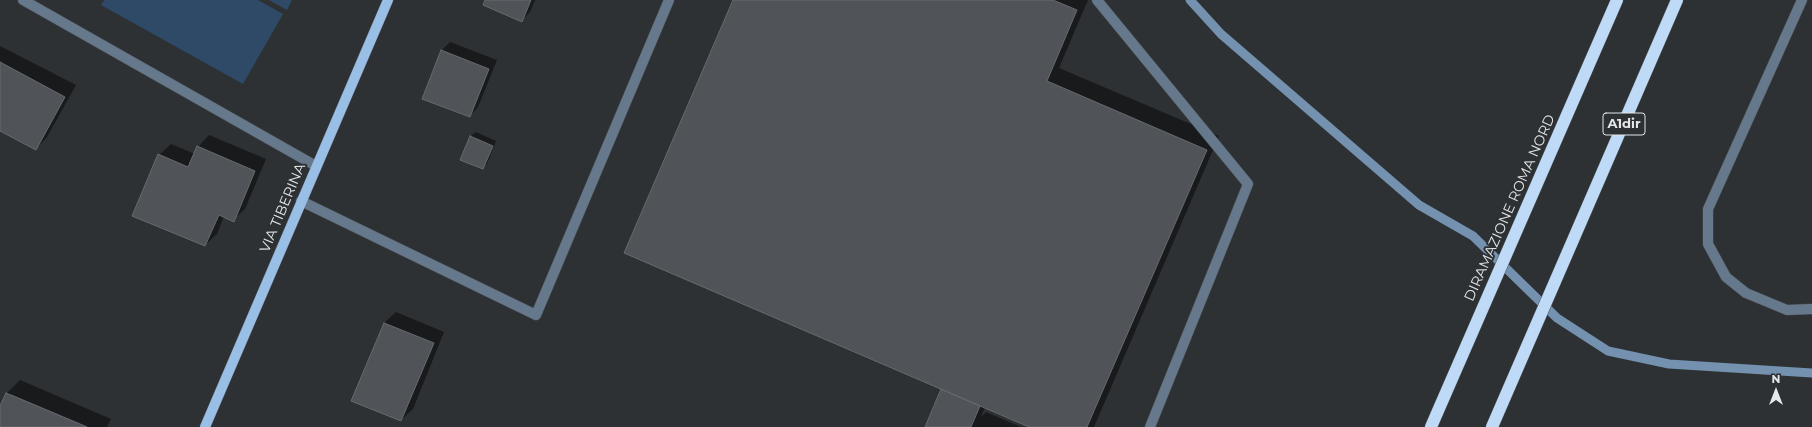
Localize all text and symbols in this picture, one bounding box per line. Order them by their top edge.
street label: DIRAMAZIONE ROMA NORD [1461,112,1559,304]
road number: A1dir [1603,113,1645,135]
street label: VIA TIBERINA [257,161,309,255]
north arrow [1756,371,1796,411]
text: N [1772,372,1780,386]

